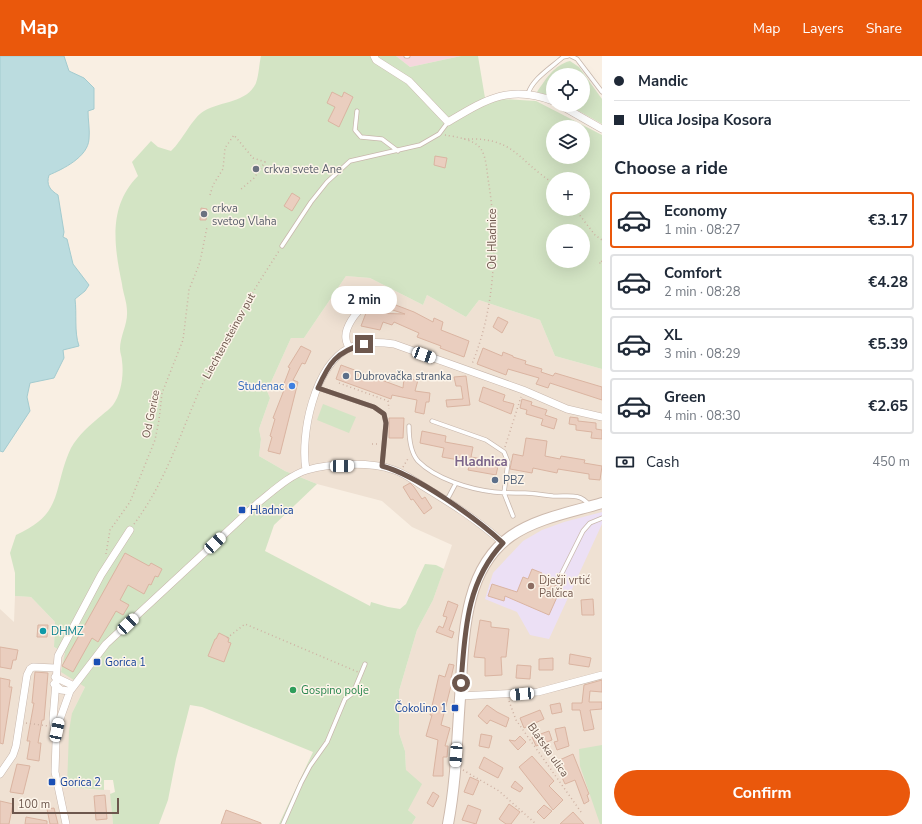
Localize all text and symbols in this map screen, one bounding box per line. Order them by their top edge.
text: Map [20,15,58,41]
text: Map [753,19,780,38]
text: Layers [802,19,844,38]
text: Share [866,19,902,38]
map controls [546,68,590,268]
button: locate [546,68,590,112]
text: Mandic [638,71,688,91]
text: Ulica Josipa Kosora [638,110,772,130]
button: layers [546,120,590,164]
text: Choose a ride [614,156,728,180]
place label: crkva svete Ane [264,162,342,177]
marker: crkva svete Ane [251,164,261,174]
button: + [546,172,590,216]
place label: crkva svetog Vlaha [212,201,277,229]
text: Economy [664,201,727,221]
icon: car [616,202,652,238]
street label: Od Hladnice [485,208,500,270]
marker: crkva svetog Vlaha [199,209,209,219]
text: €3.17 [868,210,908,230]
text: 1 min · 08:27 [664,221,740,239]
button: − [546,224,590,268]
text: Comfort [664,263,721,283]
icon: car [616,264,652,300]
text: €4.28 [868,272,908,292]
text: 2 min · 08:28 [664,283,740,301]
callout: 2 min [331,286,397,314]
street label: Liechtensteinov put [199,290,259,382]
text: 2 min [347,291,381,309]
text: XL [664,325,683,345]
icon: car [616,326,652,362]
text: €5.39 [868,334,908,354]
route end [355,335,373,353]
car [411,345,437,365]
text: 3 min · 08:29 [664,345,740,363]
place label: Dubrovačka stranka [354,369,452,384]
marker: Dubrovačka stranka [341,371,351,381]
place label: Studenac [238,379,284,394]
marker: Studenac [287,381,297,391]
text: Green [664,387,706,407]
street label: Od Gorice [139,388,163,440]
icon: car [616,388,652,424]
text: €2.65 [868,396,908,416]
text: 4 min · 08:30 [664,407,740,425]
icon: cash [614,451,636,473]
text: Cash [646,452,680,472]
district label: Hladnica [454,453,508,471]
text: 450 m [872,453,910,471]
car [330,460,354,472]
place label: PBZ [503,473,524,488]
marker: PBZ [490,475,500,485]
place label: Hladnica [250,503,294,518]
marker: Hladnica [237,505,247,515]
car [202,530,228,556]
place label: Dječji vrtić Palčica [539,573,590,601]
marker: Dječji vrtić Palčica [526,581,536,591]
car [115,611,141,637]
place label: DHMZ [51,624,84,639]
marker: DHMZ [38,626,48,636]
place label: Gorica 1 [105,655,146,670]
marker: Gorica 1 [92,657,102,667]
route start [452,674,470,692]
place label: Gospino polje [301,683,369,698]
marker: Gospino polje [288,685,298,695]
car [510,687,534,701]
place label: Čokolino 1 [395,700,447,716]
marker: Čokolino 1 [450,703,460,713]
car [49,717,65,743]
street label: Blatska ulica [524,720,572,780]
car [449,743,463,767]
button: Confirm [614,770,910,816]
place label: Gorica 2 [60,775,101,790]
marker: Gorica 2 [47,777,57,787]
scale bar [12,796,119,815]
text: 100 m [18,797,50,812]

